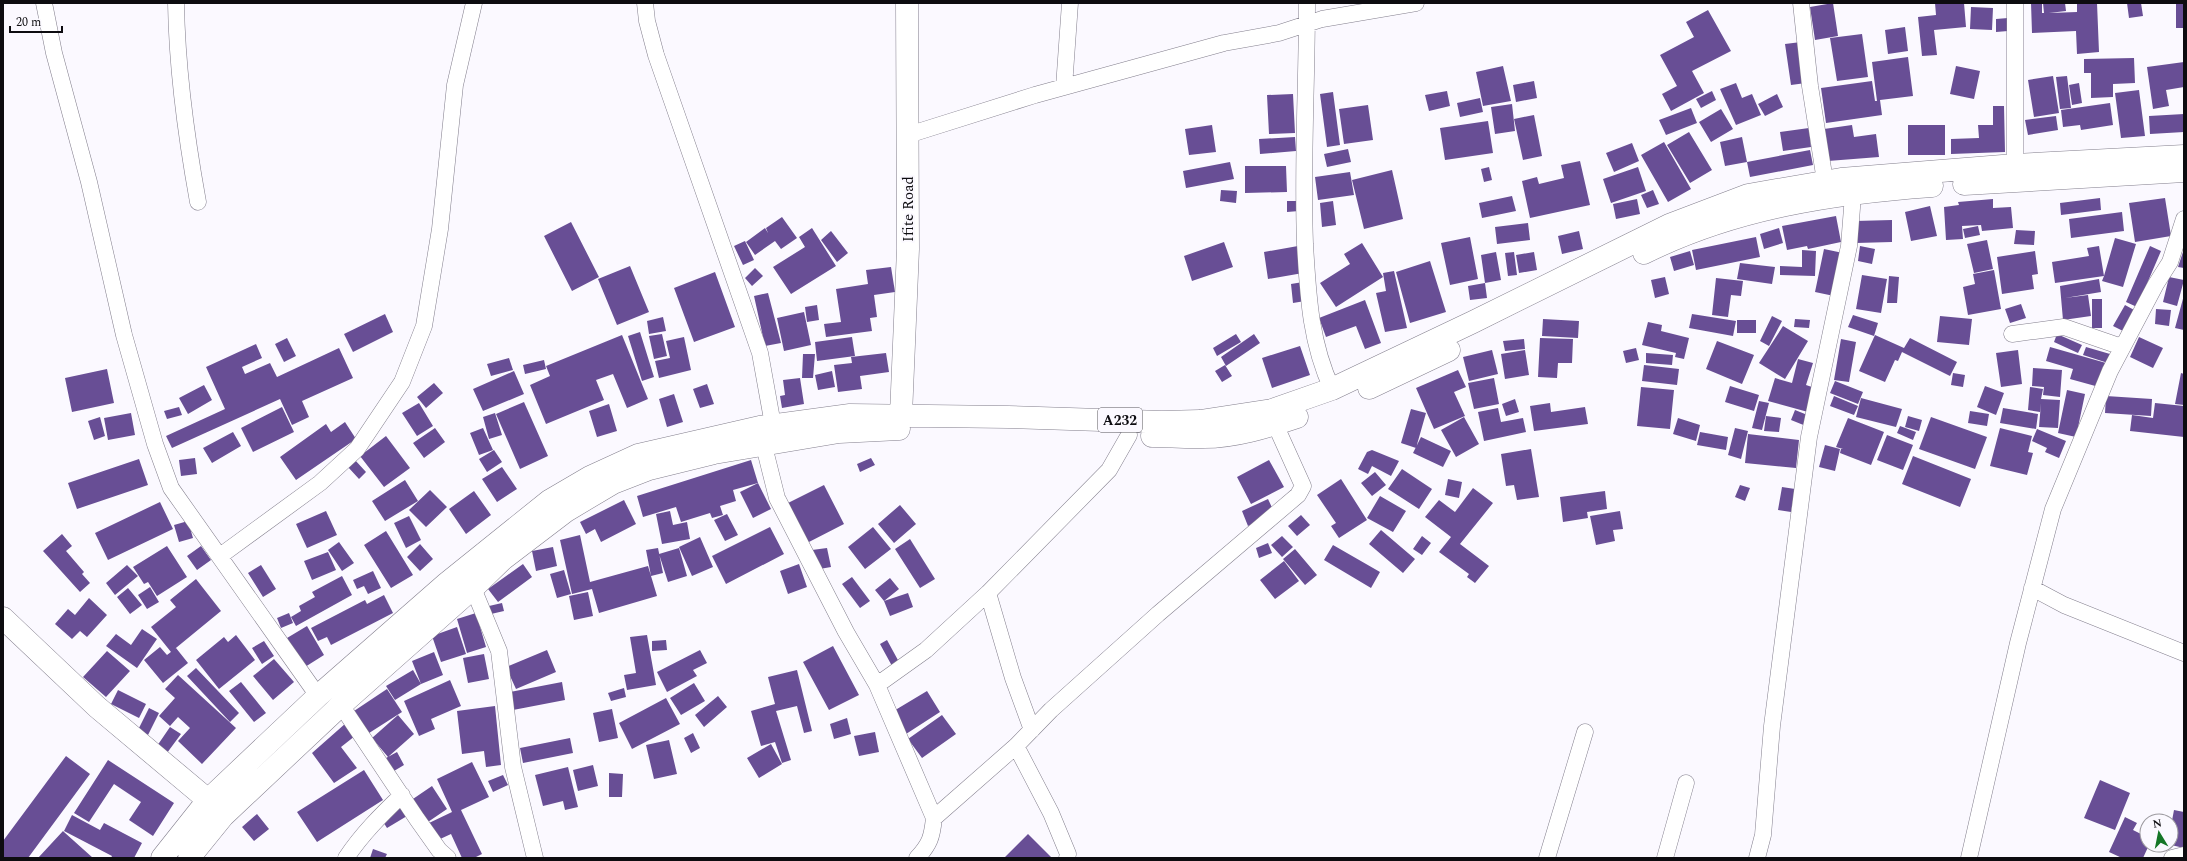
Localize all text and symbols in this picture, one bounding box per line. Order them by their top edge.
scale bar [10,8,62,34]
text: 20 m [16,13,41,32]
street label: Ifite Road [897,176,920,242]
road number: A232 [1098,408,1142,432]
north arrow [2139,813,2179,853]
text: N [2151,814,2163,833]

